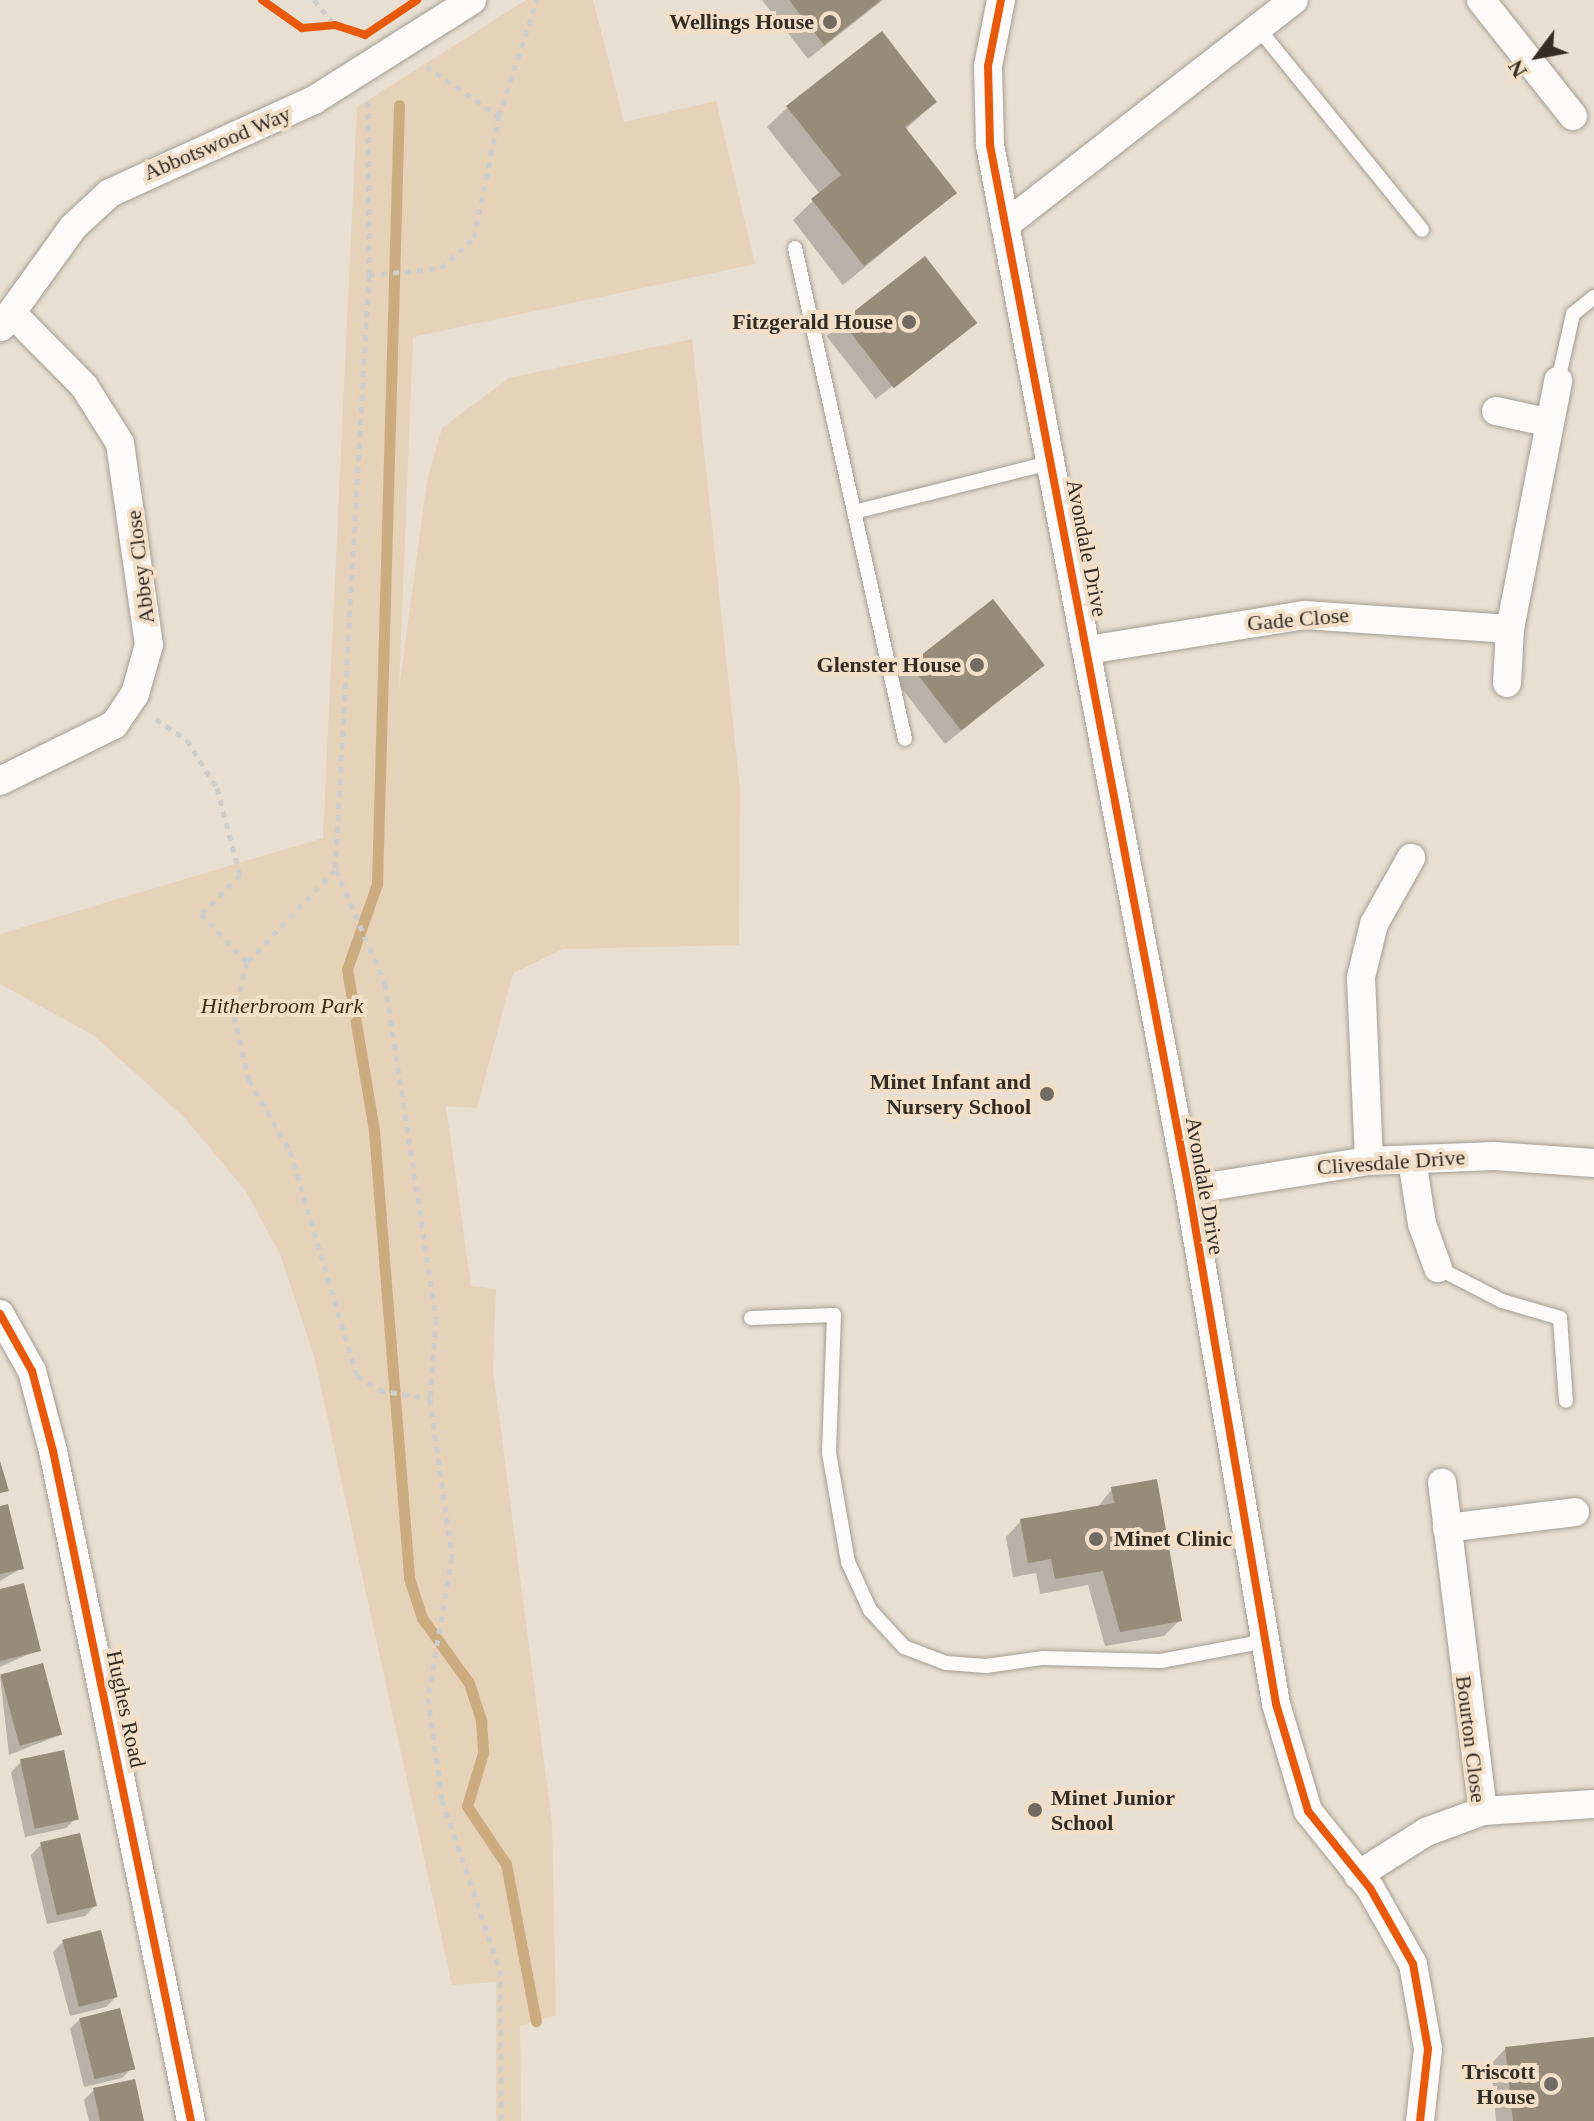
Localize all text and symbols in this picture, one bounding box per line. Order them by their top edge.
place label: Wellings House [669,9,814,35]
marker: Wellings House [821,13,839,31]
north arrow [1498,16,1578,96]
text: N [1502,56,1532,82]
street label: Abbotswood Way [139,100,295,186]
place label: Fitzgerald House [732,309,893,335]
marker: Fitzgerald House [900,313,918,331]
street label: Avondale Drive [1061,477,1113,619]
street label: Abbey Close [120,509,160,625]
street label: Gade Close [1246,601,1350,637]
place label: Glenster House [816,652,961,678]
marker: Glenster House [968,656,986,674]
park label: Hitherbroom Park [201,993,363,1019]
place label: Minet Infant and Nursery School [870,1068,1031,1120]
marker: Minet Infant and Nursery School [1038,1085,1056,1103]
street label: Avondale Drive [1180,1115,1230,1257]
street label: Clivesdale Drive [1316,1144,1466,1180]
place label: Minet Clinic [1114,1526,1232,1552]
marker: Minet Clinic [1085,1528,1107,1550]
street label: Hughes Road [101,1648,151,1770]
street label: Bourton Close [1450,1674,1492,1804]
place label: Minet Junior School [1051,1784,1175,1836]
marker: Minet Junior School [1026,1801,1044,1819]
place label: Triscott House [1462,2058,1535,2110]
marker: Triscott House [1542,2075,1560,2093]

